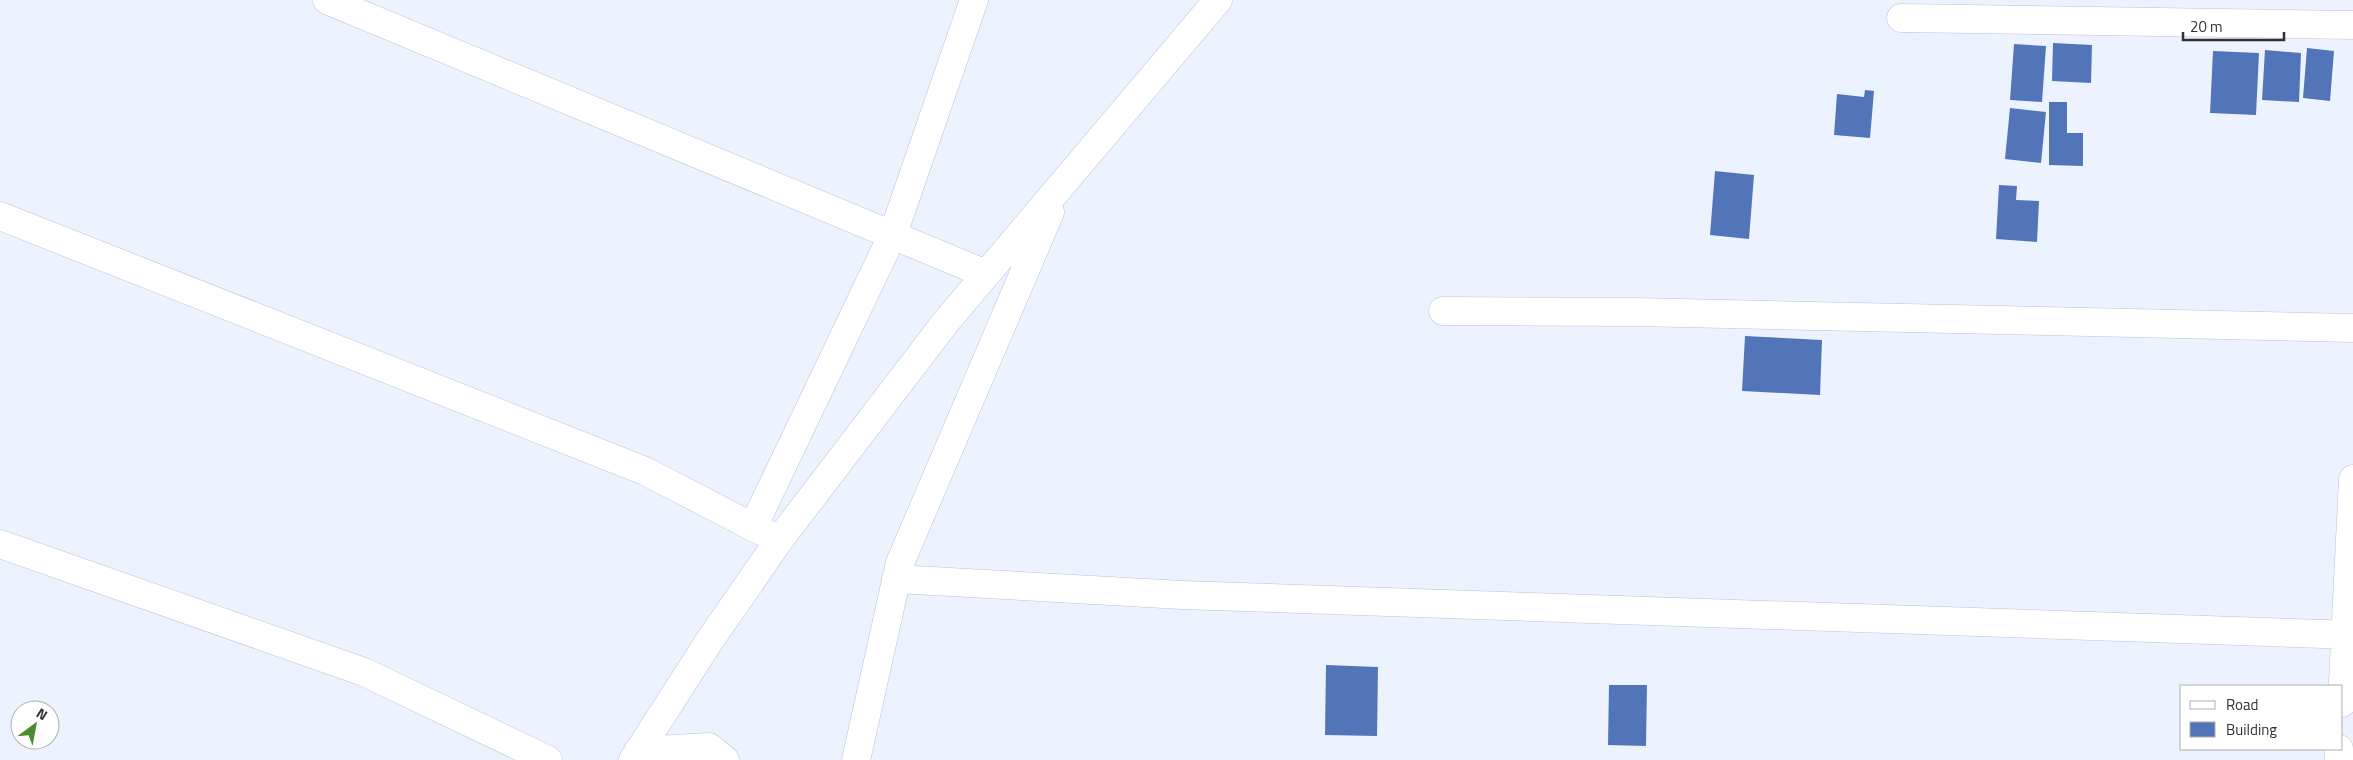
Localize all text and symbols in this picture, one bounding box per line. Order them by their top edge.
scale bar [2183,10,2284,42]
text: 20 m [2190,15,2223,38]
legend [2180,685,2343,750]
text: Road [2226,693,2258,716]
north arrow [10,700,60,750]
text: N [32,702,52,725]
text: Building [2226,718,2277,741]

